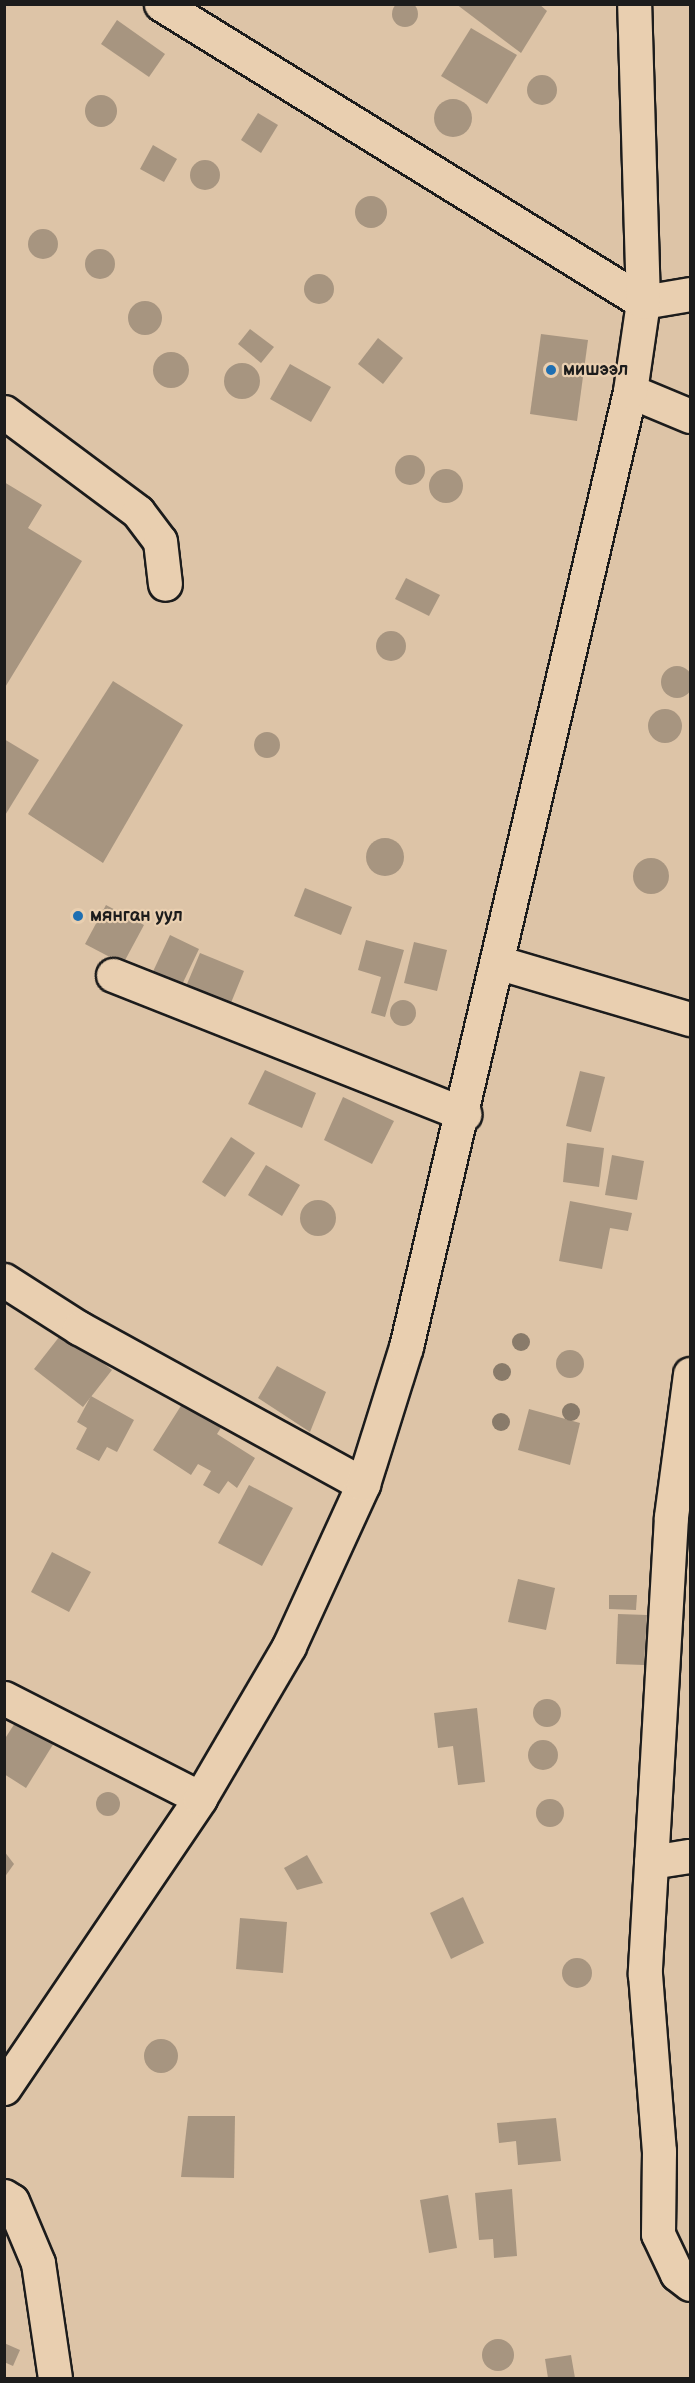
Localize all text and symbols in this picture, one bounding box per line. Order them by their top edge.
place label: мишээл [563,359,628,381]
marker: мишээл [544,363,558,377]
place label: мянган уул [90,905,183,927]
marker: мянган уул [71,909,85,923]

